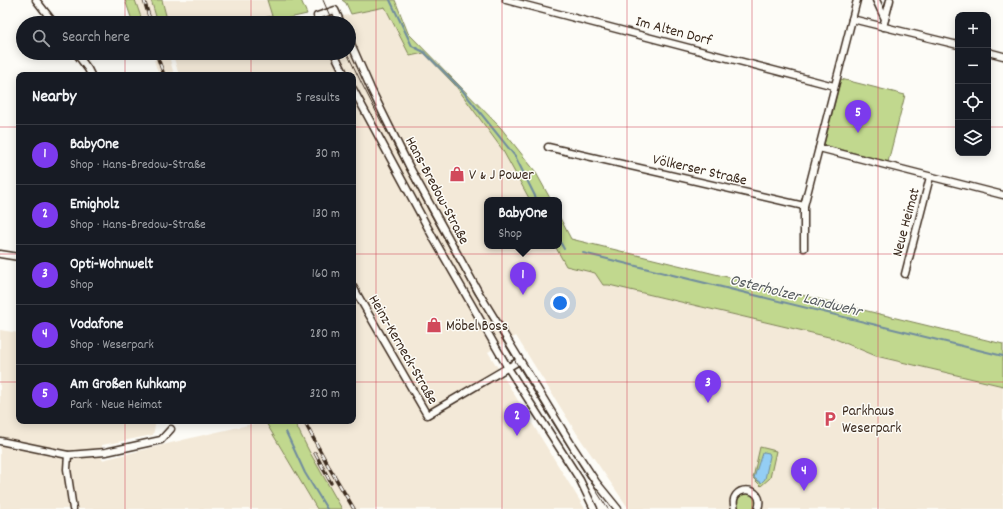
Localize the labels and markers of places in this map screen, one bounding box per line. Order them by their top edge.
pin: 5 [845,100,871,133]
shop icon: V & J Power [448,165,466,183]
place label: V & J Power [469,165,534,187]
pin: 1 [510,262,536,295]
shop icon: Möbel Boss [425,316,443,334]
place label: Möbel Boss [446,316,508,338]
pin: 3 [695,370,721,403]
place label: Parkhaus Weserpark [842,401,901,440]
pin: 2 [504,403,530,436]
parking icon: Parkhaus Weserpark [821,410,839,428]
pin: 4 [791,458,817,491]

